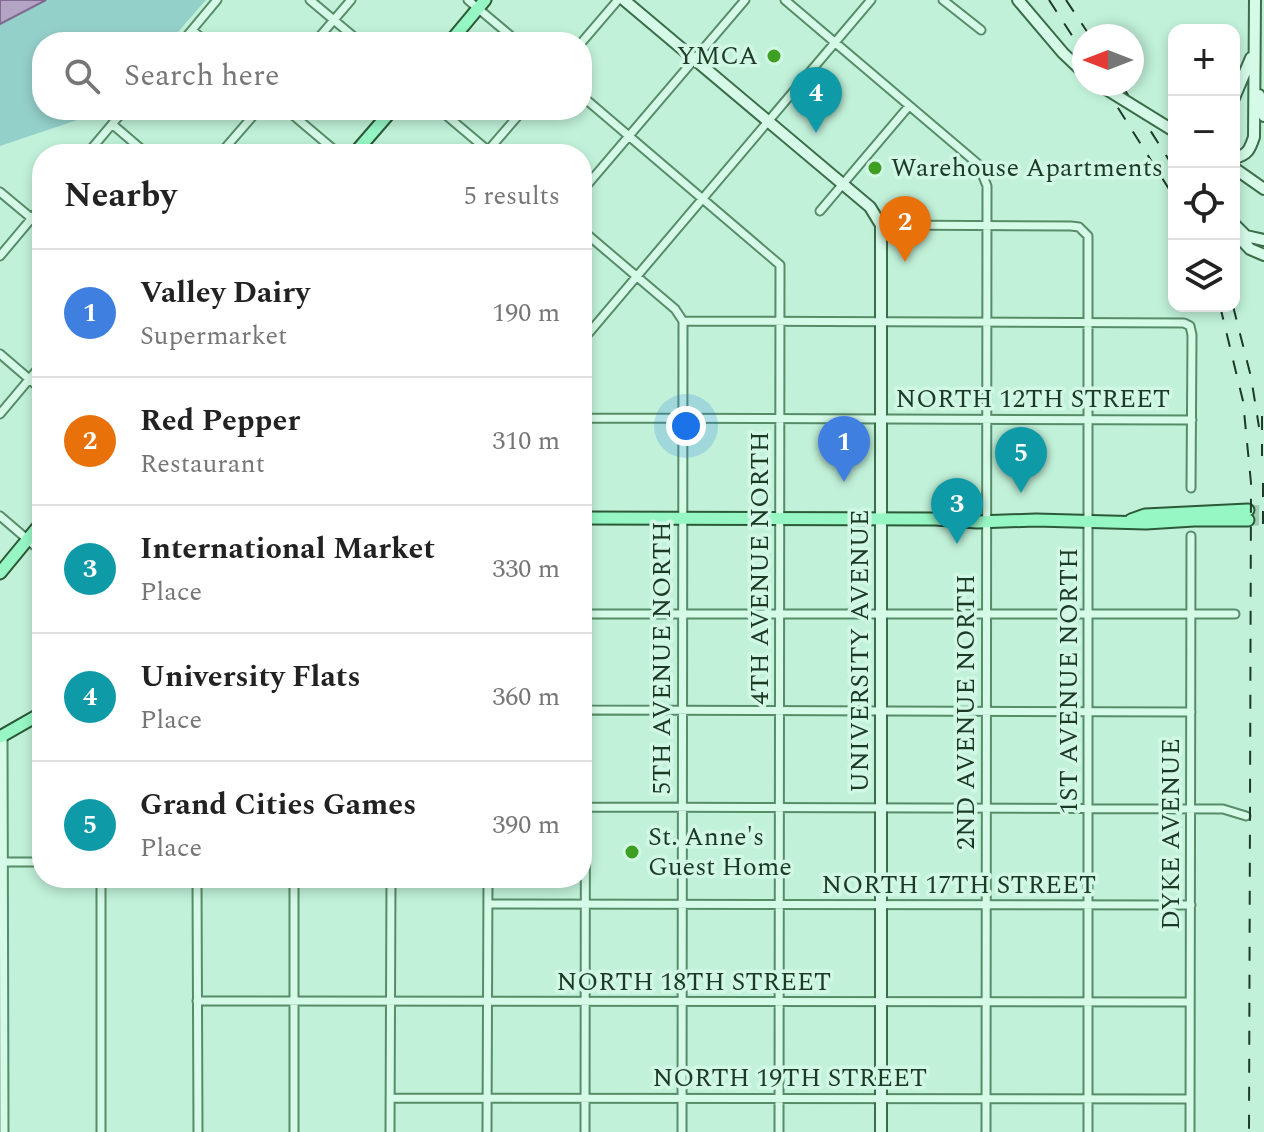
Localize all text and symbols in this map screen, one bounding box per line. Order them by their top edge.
north arrow [1072,24,1144,96]
map controls [1168,24,1240,312]
button: + [1168,24,1240,96]
search box [32,32,592,120]
place label: YMCA [677,36,758,76]
marker: YMCA [765,47,783,65]
text: Search here [124,53,280,99]
icon: search [60,54,104,98]
pin: 4 [790,67,842,133]
button: − [1168,96,1240,168]
place label: Warehouse Apartments [891,148,1163,188]
marker: Warehouse Apartments [866,159,884,177]
button: locate [1168,168,1240,240]
text: Nearby [64,170,177,222]
text: 5 results [464,176,560,216]
pin: 2 [879,196,931,262]
button: layers [1168,240,1240,312]
text: Valley Dairy [140,270,310,316]
text: 1 [83,293,97,333]
text: 190 m [492,293,560,333]
text: Supermarket [140,316,287,356]
street label: NORTH 12TH STREET [896,379,1170,419]
text: Red Pepper [140,398,300,444]
your location [666,406,706,446]
pin: 1 [818,416,870,482]
text: 2 [83,421,97,461]
text: 310 m [492,421,560,461]
pin: 5 [995,427,1047,493]
street label: 4TH AVENUE NORTH [740,431,780,705]
text: Restaurant [140,444,265,484]
pin: 3 [931,478,983,544]
street label: UNIVERSITY AVENUE [840,509,880,793]
street label: 5TH AVENUE NORTH [642,521,682,795]
text: International Market [140,526,435,572]
street label: 1ST AVENUE NORTH [1049,548,1089,814]
text: 3 [83,549,97,589]
text: 330 m [492,549,560,589]
text: Place [140,572,202,612]
street label: 2ND AVENUE NORTH [946,574,986,850]
text: University Flats [140,654,361,700]
text: 4 [83,677,97,717]
text: 360 m [492,677,560,717]
text: Place [140,700,202,740]
street label: DYKE AVENUE [1151,738,1191,930]
text: Grand Cities Games [140,782,416,828]
text: 5 [83,805,97,845]
text: 390 m [492,805,560,845]
place label: St. Anne's Guest Home [648,817,792,887]
text: Place [140,828,202,868]
marker: St. Anne's Guest Home [623,843,641,861]
street label: NORTH 17TH STREET [822,865,1096,905]
street label: NORTH 18TH STREET [557,962,831,1002]
street label: NORTH 19TH STREET [653,1058,927,1098]

